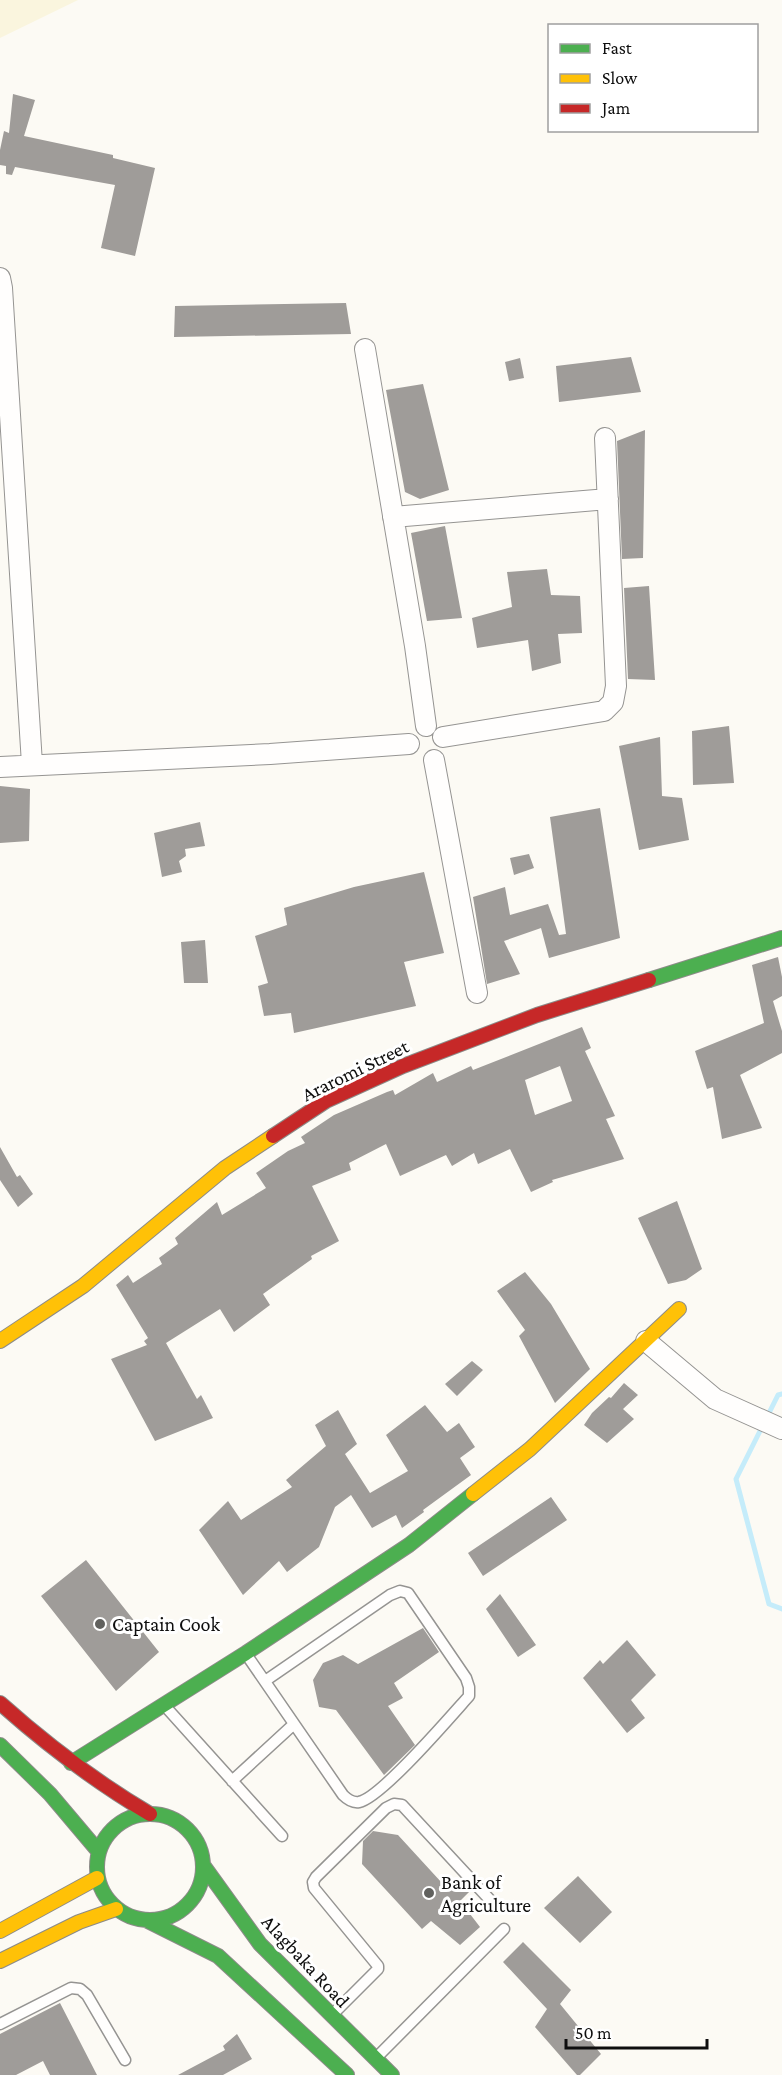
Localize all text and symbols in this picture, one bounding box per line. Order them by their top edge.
legend [548,24,758,132]
text: Fast [602,38,633,58]
text: Slow [602,68,638,88]
text: Jam [600,98,631,118]
street label: Araromi Street [298,1035,412,1105]
place label: Captain Cook [112,1613,220,1636]
marker: Captain Cook [93,1617,107,1631]
place label: Bank of Agriculture [441,1871,531,1917]
marker: Bank of Agriculture [422,1886,436,1900]
street label: Alagbaka Road [257,1910,355,2013]
scale bar [566,2012,707,2050]
text: 50 m [575,2023,612,2043]

